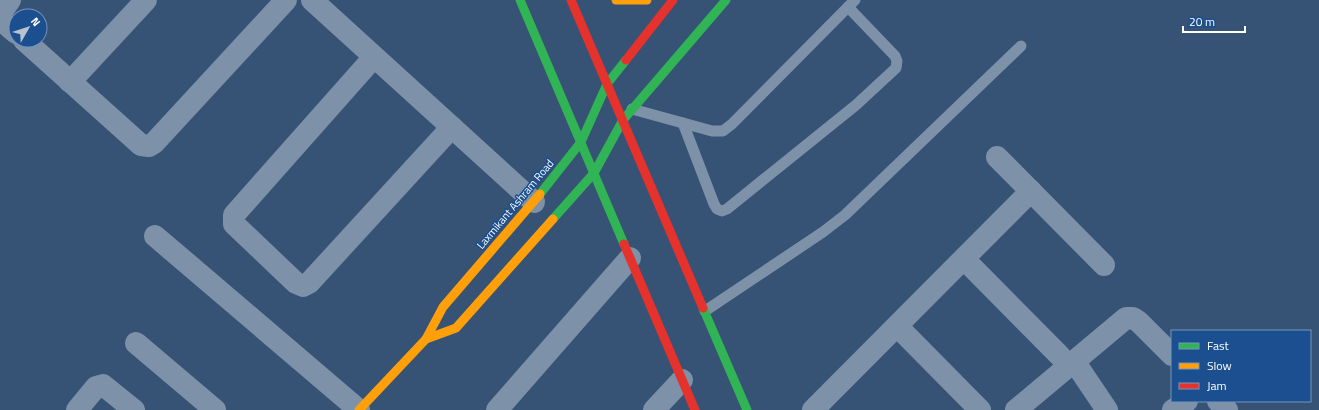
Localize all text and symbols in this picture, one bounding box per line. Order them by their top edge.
north arrow [8,8,48,48]
scale bar [1183,8,1245,34]
text: 20 m [1189,12,1215,31]
text: N [27,14,44,30]
street label: Laxmikant Ashram Road [473,156,557,252]
legend [1171,330,1311,402]
text: Fast [1207,336,1230,355]
text: Slow [1207,356,1232,375]
text: Jam [1207,376,1227,395]

